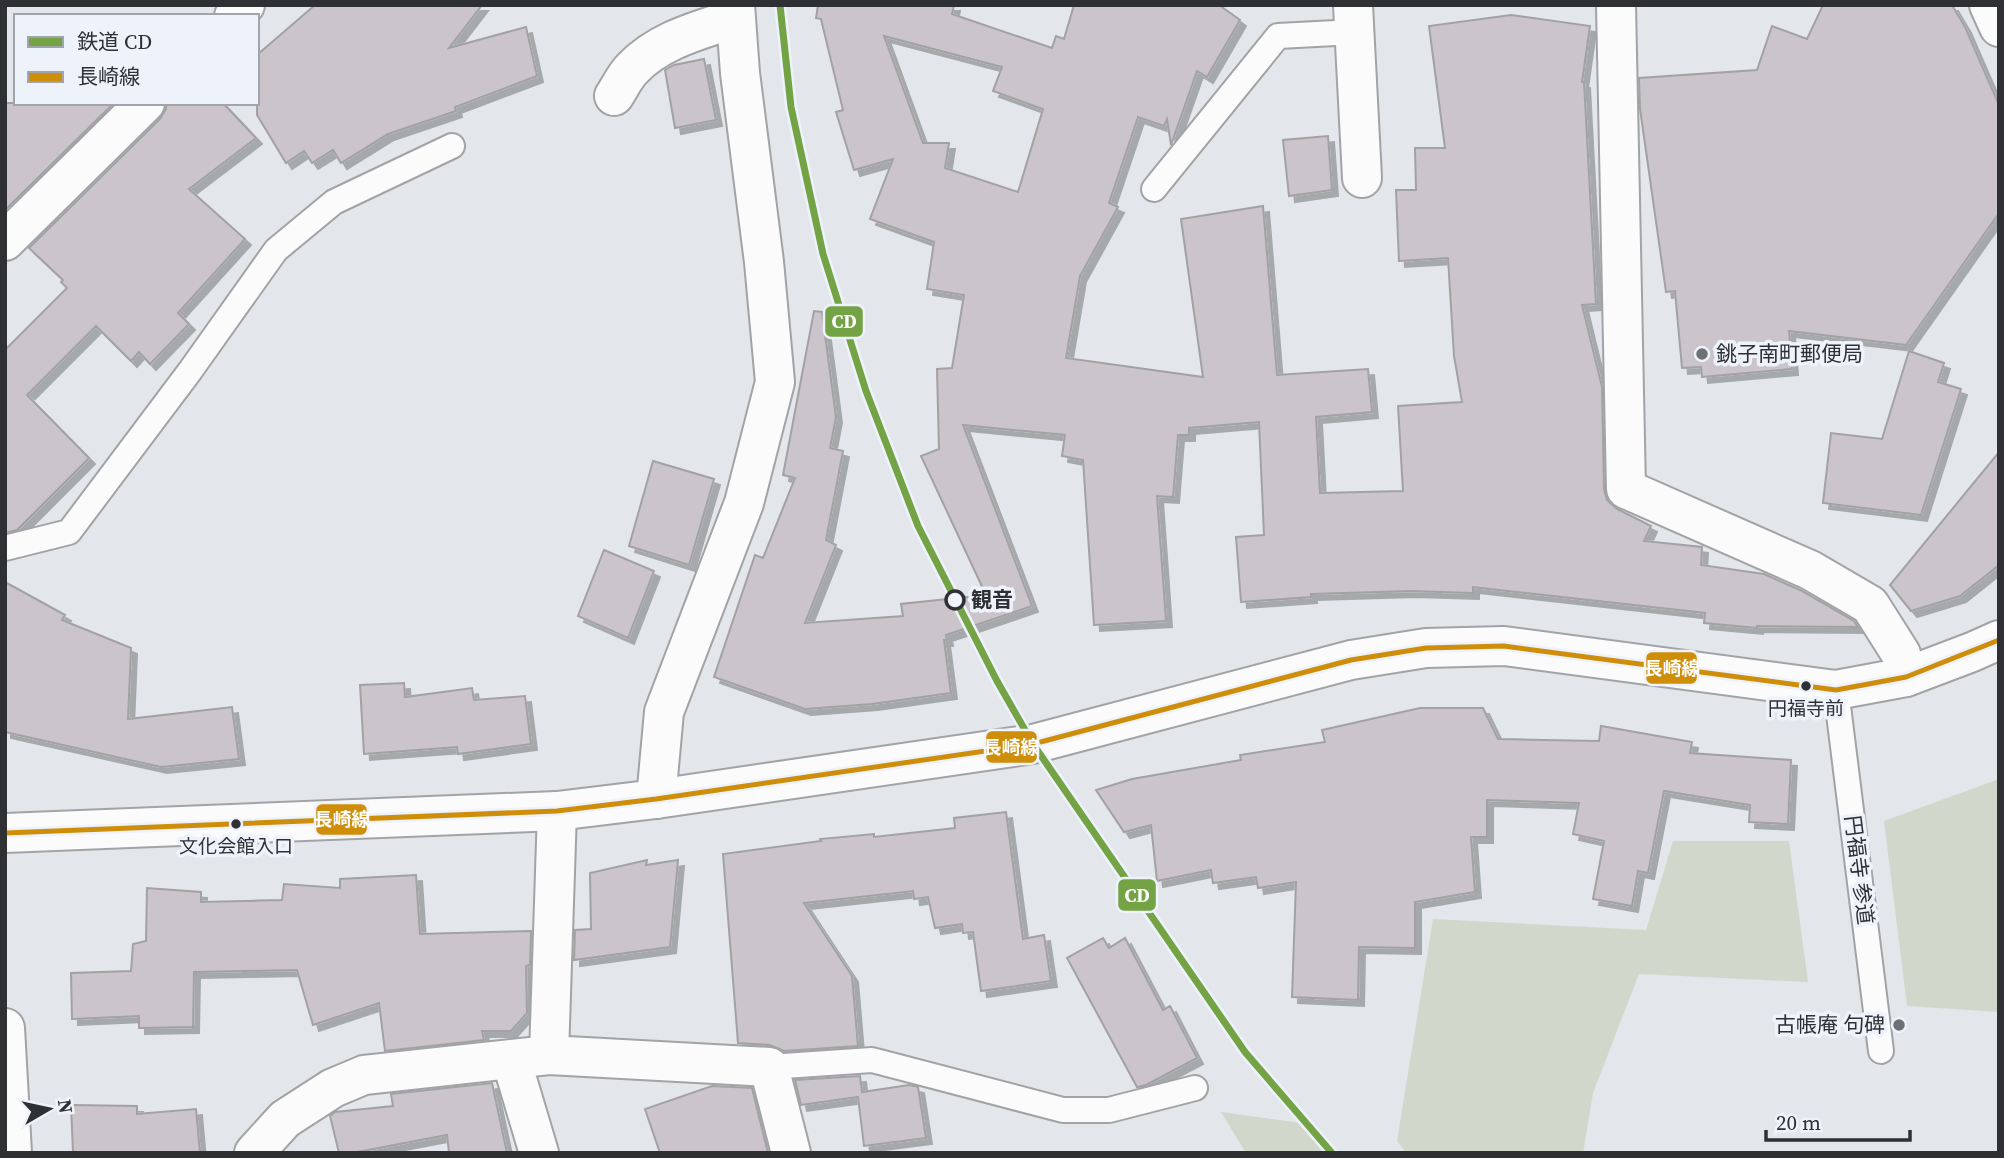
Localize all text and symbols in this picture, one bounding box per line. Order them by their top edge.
legend [14,14,259,105]
text: 鉄道 CD [77,27,152,56]
text: 長崎線 [77,62,140,91]
line badge: CD [824,305,864,338]
text: CD [831,308,857,334]
place label: 銚子南町郵便局 [1716,339,1863,368]
marker: 銚子南町郵便局 [1694,346,1710,362]
place label: 観音 [971,585,1013,614]
marker: 観音 [945,590,965,610]
line badge: 長崎線 [1645,651,1698,685]
text: 長崎線 [1643,655,1701,681]
marker: 円福寺前 [1799,679,1813,693]
place label: 円福寺前 [1768,695,1844,721]
line badge: 長崎線 [985,730,1038,764]
text: 長崎線 [982,734,1040,760]
line badge: 長崎線 [315,803,368,836]
text: 長崎線 [313,806,371,832]
street label: 円福寺 参道 [1838,814,1881,926]
marker: 文化会館入口 [229,817,243,831]
place label: 文化会館入口 [179,833,293,859]
line badge: CD [1117,878,1157,912]
text: CD [1124,882,1150,908]
place label: 古帳庵 句碑 [1775,1010,1885,1039]
marker: 古帳庵 句碑 [1891,1017,1907,1033]
north arrow [14,1074,84,1144]
text: N [52,1097,80,1115]
scale bar [1766,1098,1910,1142]
text: 20 m [1776,1108,1821,1137]

